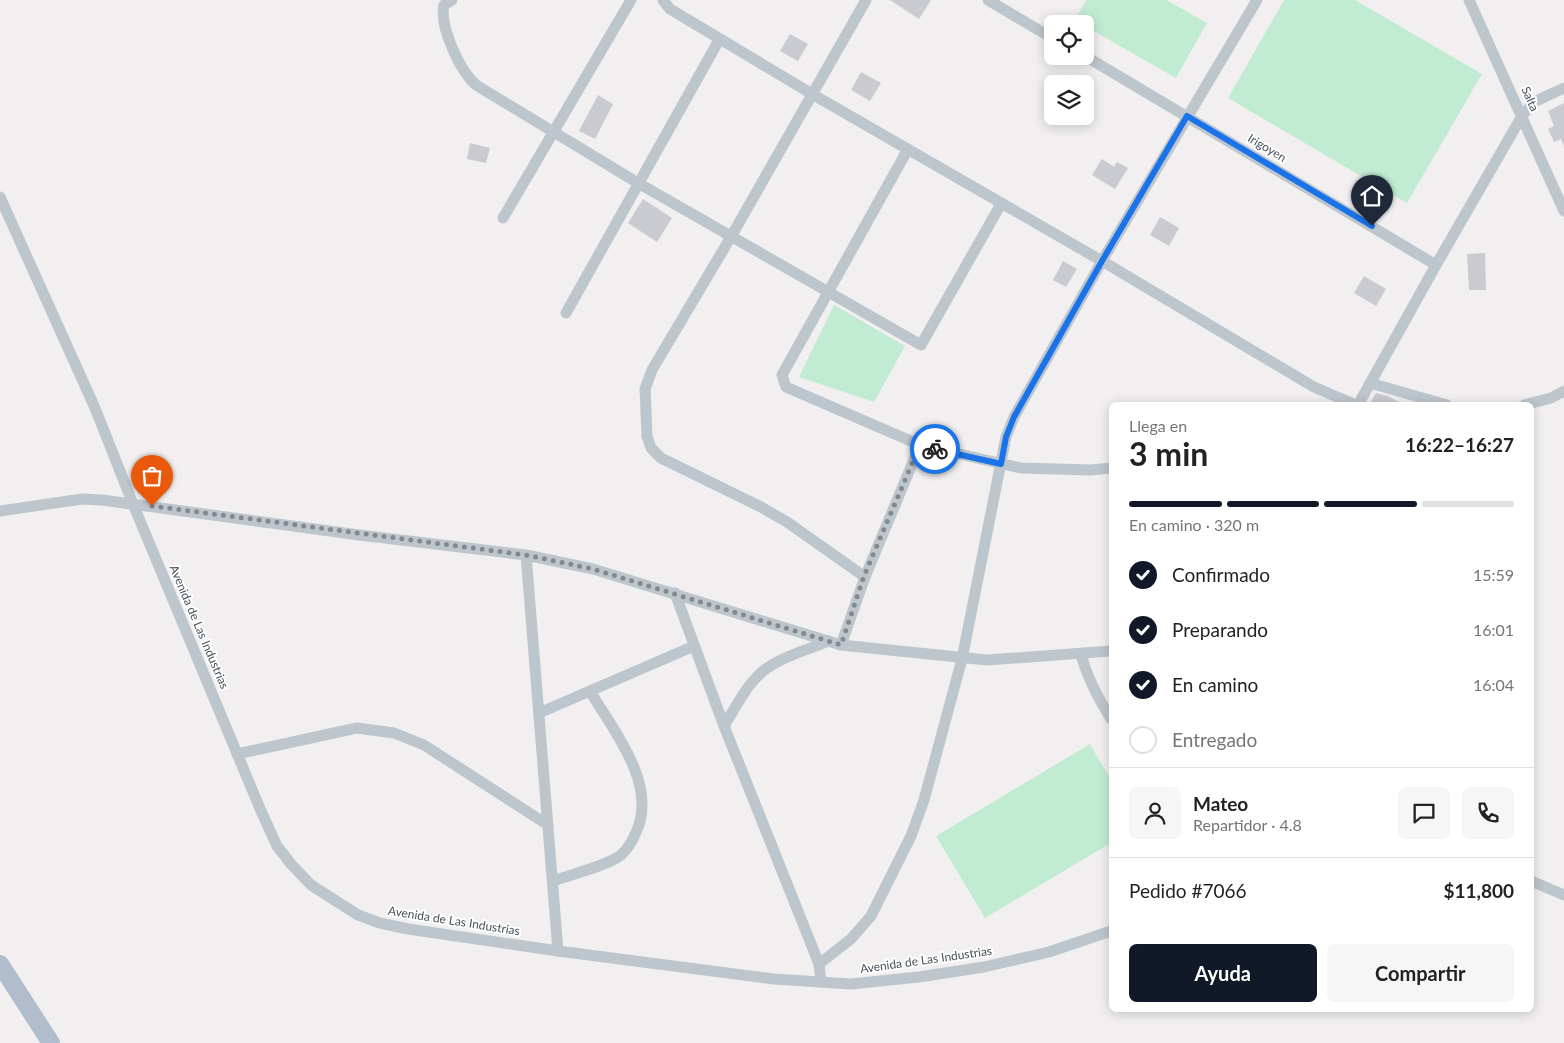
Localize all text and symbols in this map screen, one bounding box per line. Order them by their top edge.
map controls [1044,15,1094,125]
button: locate [1044,15,1094,65]
button: layers [1044,75,1094,125]
street label: Salta [1518,84,1543,114]
street label: Irigoyen [1245,130,1289,165]
pin [1351,175,1393,226]
icon: home [1358,182,1386,210]
text: Llega en [1129,416,1187,435]
courier [910,424,960,474]
text: 16:22–16:27 [1405,433,1514,456]
text: 3 min [1129,434,1208,473]
icon: bike [921,435,949,463]
pin [131,455,173,506]
icon: bag [138,462,166,490]
text: En camino · 320 m [1129,515,1259,534]
icon: check [1129,561,1157,589]
street label: Avenida de Las Industrias [167,563,232,691]
text: Confirmado [1172,563,1270,586]
text: 15:59 [1473,565,1514,584]
icon: check [1129,616,1157,644]
text: Preparando [1172,618,1268,641]
text: 16:01 [1473,620,1514,639]
icon: check [1129,671,1157,699]
text: En camino [1172,673,1258,696]
text: 16:04 [1473,675,1514,694]
text: Entregado [1172,728,1257,751]
button: person [1129,787,1181,839]
button: chat [1398,787,1450,839]
button: phone [1462,787,1514,839]
text: Mateo [1193,792,1248,815]
text: Repartidor · 4.8 [1193,815,1302,834]
text: Pedido #7066 [1129,879,1247,902]
text: $11,800 [1443,879,1514,902]
street label: Avenida de Las Industrias [387,903,521,938]
street label: Avenida de Las Industrias [859,943,993,976]
button: Ayuda [1129,944,1317,1002]
button: Compartir [1327,944,1514,1002]

